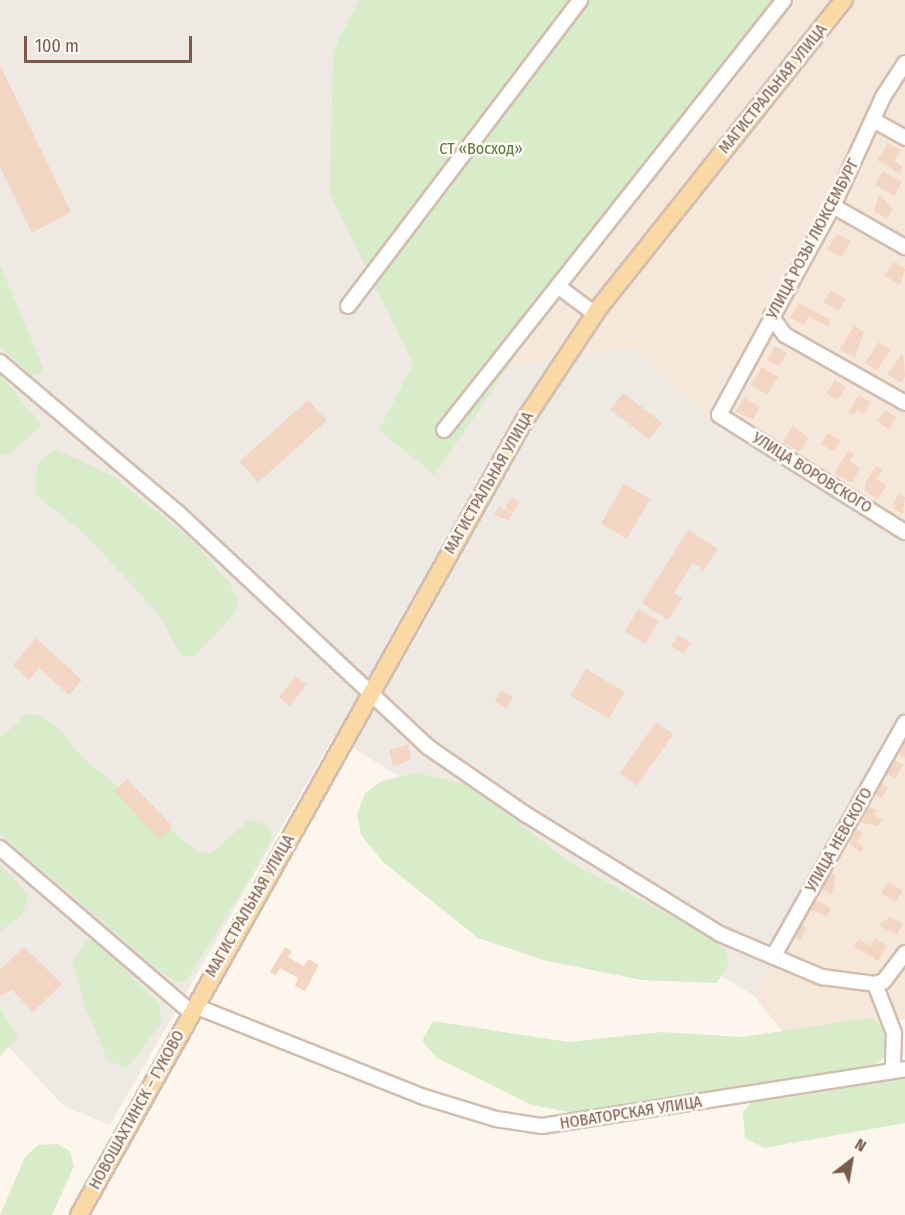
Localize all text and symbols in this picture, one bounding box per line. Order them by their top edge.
street label: МАГИСТРАЛЬНАЯ УЛИЦА [715,20,831,158]
scale bar [27,24,195,62]
text: 100 m [35,35,79,57]
park label: СТ «Восход» [439,139,523,159]
street label: УЛИЦА РОЗЫ ЛЮКСЕМБУРГ [762,155,864,323]
street label: МАГИСТРАЛЬНАЯ УЛИЦА [440,408,538,558]
street label: УЛИЦА ВОРОВСКОГО [749,428,875,518]
street label: УЛИЦА НЕВСКОГО [801,784,877,896]
street label: МАГИСТРАЛЬНАЯ УЛИЦА [201,831,299,981]
street label: НОВОШАХТИНСК – ГУКОВО [85,1027,189,1193]
street label: НОВАТОРСКАЯ УЛИЦА [559,1092,703,1134]
north arrow [821,1131,881,1191]
text: N [852,1135,870,1156]

